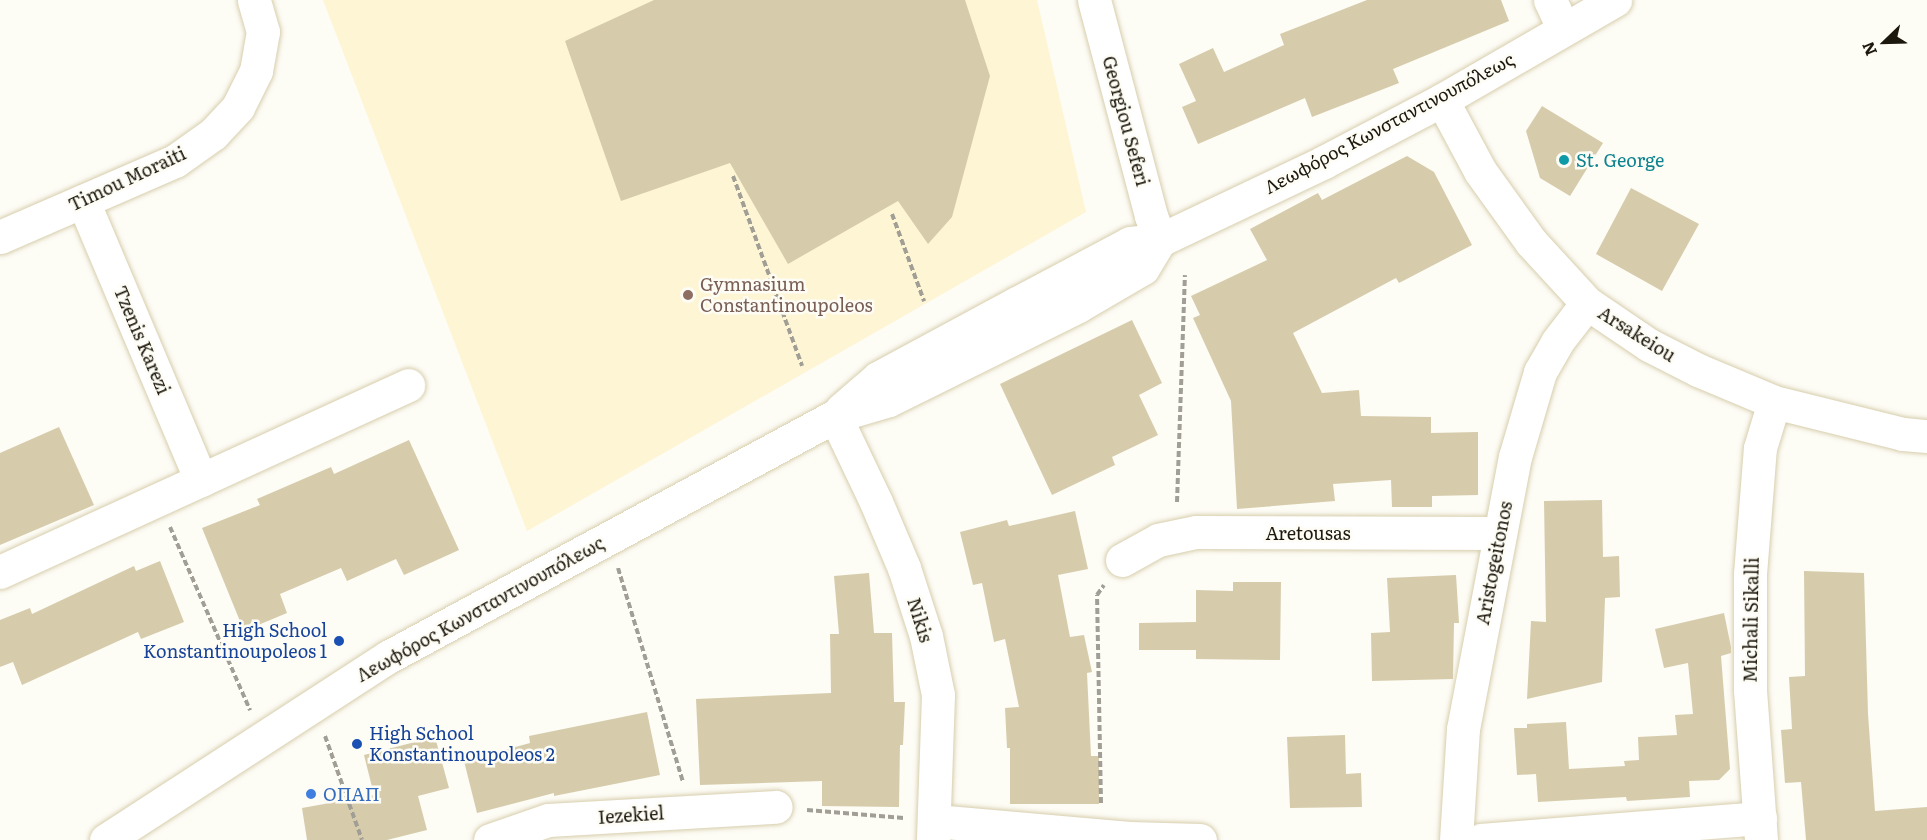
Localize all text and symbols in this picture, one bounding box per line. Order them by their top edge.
north arrow [1855,12,1915,72]
text: N [1855,38,1882,60]
street label: Λεωφόρος Κωνσταντινουπόλεως [1260,48,1518,198]
street label: Georgiou Seferi [1098,54,1154,188]
street label: Timou Moraiti [65,142,189,216]
place label: St. George [1576,149,1664,171]
marker: St. George [1557,153,1571,167]
place label: Gymnasium Constantinoupoleos [700,274,873,316]
street label: Tzenis Karezi [109,283,175,397]
marker: Gymnasium Constantinoupoleos [681,288,695,302]
street label: Arsakeiou [1594,302,1680,366]
street label: Aristogeitonos [1471,499,1517,627]
street label: Aretousas [1265,522,1351,544]
street label: Λεωφόρος Κωνσταντινουπόλεως [352,532,608,686]
street label: Michali Sikalli [1739,557,1763,683]
street label: Nikis [903,595,937,645]
place label: High School Konstantinoupoleos 1 [143,620,327,662]
marker: High School Konstantinoupoleos 1 [332,634,346,648]
place label: High School Konstantinoupoleos 2 [369,723,555,766]
marker: High School Konstantinoupoleos 2 [350,737,364,751]
place label: ΟΠΑΠ [323,783,380,805]
marker: ΟΠΑΠ [304,787,318,801]
street label: Iezekiel [597,802,665,828]

